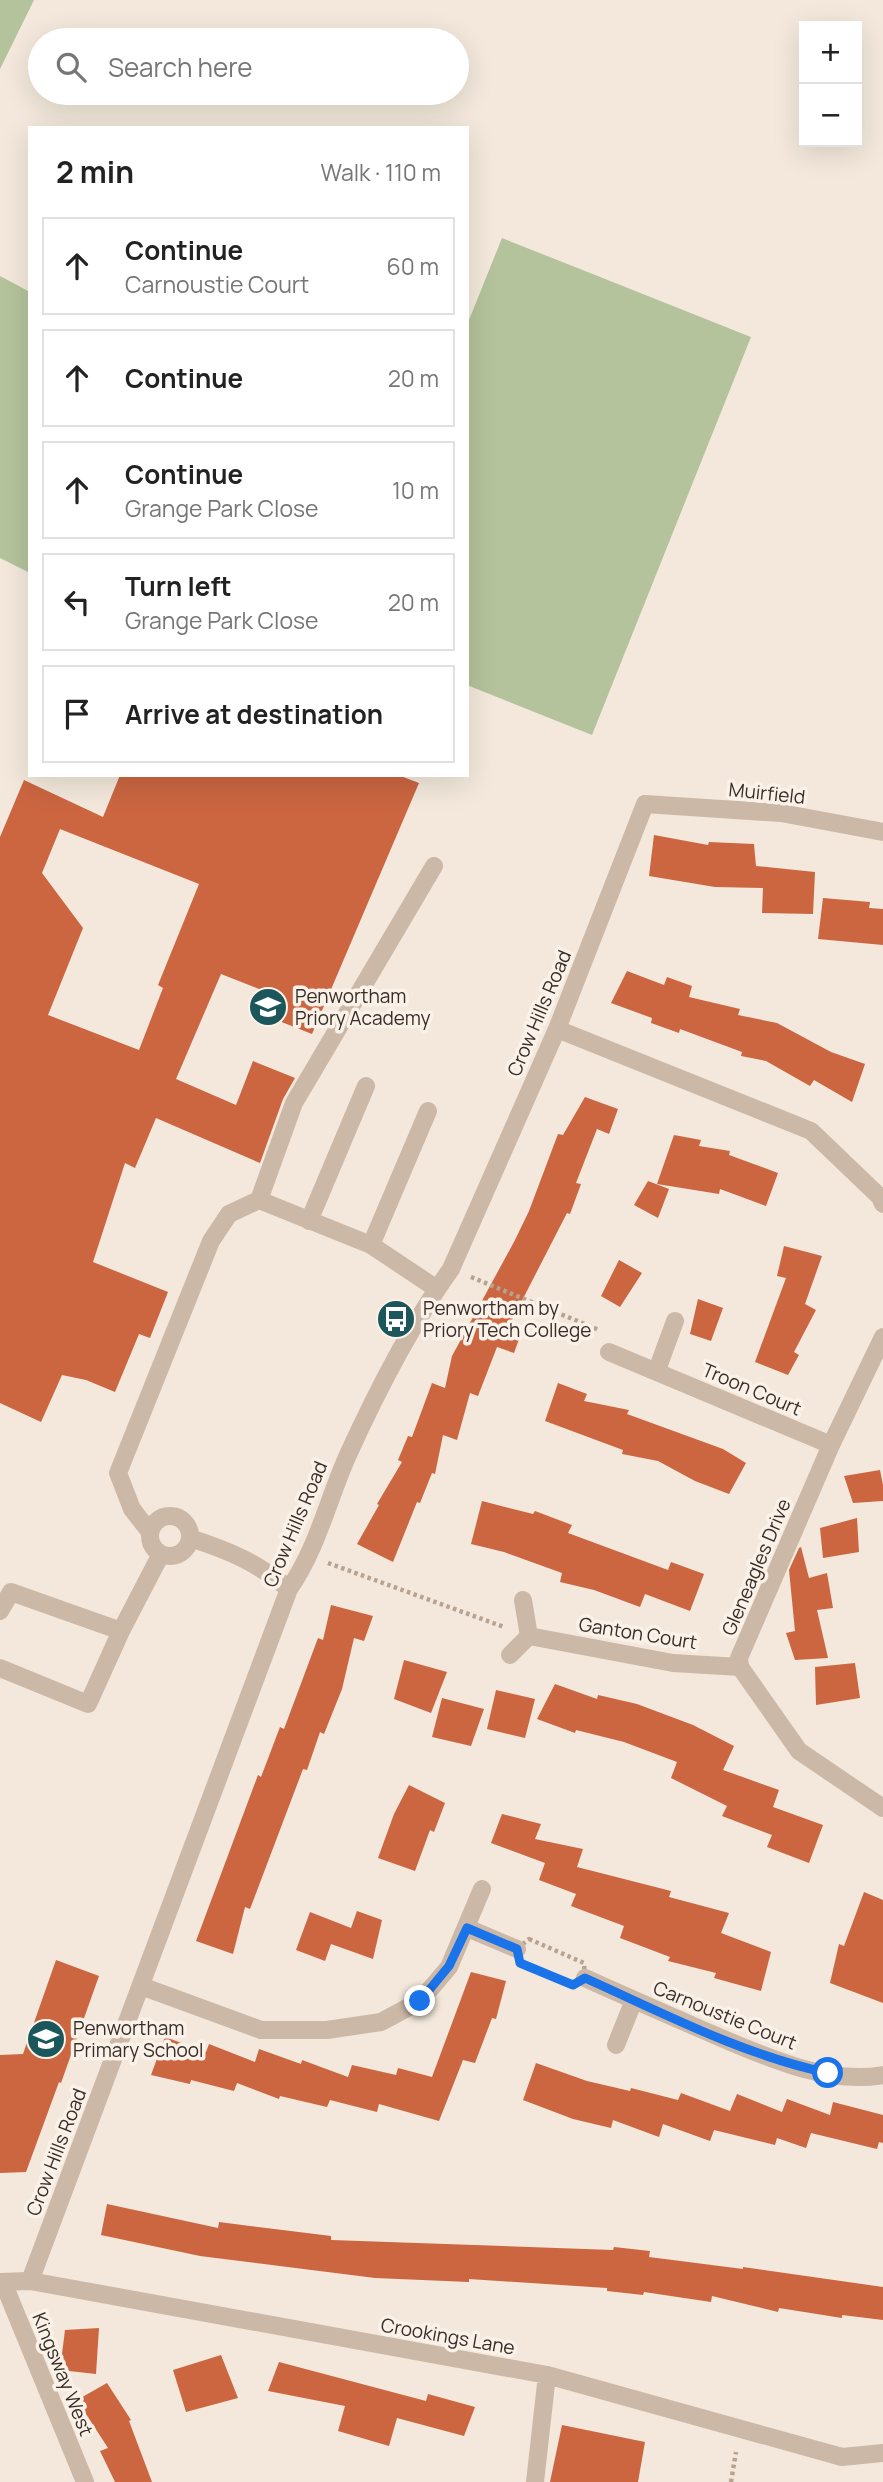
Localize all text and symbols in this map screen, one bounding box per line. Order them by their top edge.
map controls [799,21,862,147]
button: + [799,21,862,84]
search box [28,28,469,105]
icon: search [52,48,90,86]
text: Search here [108,49,253,85]
button: − [799,84,862,147]
text: 2 min [56,151,134,192]
text: Walk · 110 m [320,156,441,188]
text: Continue [125,232,243,268]
icon: ahead [58,247,96,285]
text: 60 m [387,250,439,282]
text: Carnoustie Court [125,268,309,300]
icon: ahead [58,359,96,397]
text: Continue [125,360,243,396]
text: 20 m [388,362,439,394]
text: Continue [125,456,243,492]
icon: ahead [58,471,96,509]
text: 10 m [392,474,439,506]
text: Grange Park Close [125,492,318,524]
text: Turn left [125,568,232,604]
icon: left [58,583,96,621]
text: 20 m [388,586,439,618]
text: Grange Park Close [125,604,318,636]
icon: arrive [58,695,96,733]
text: Arrive at destination [125,696,383,732]
street label: Muirfield [727,776,807,810]
street label: Crow Hills Road [501,946,577,1080]
place label: Penwortham Priory Academy [295,983,430,1031]
school or university icon: Penwortham Priory Academy [247,986,289,1028]
place label: Penwortham by Priory Tech College [423,1295,591,1343]
bus stop icon: Penwortham by Priory Tech College [375,1298,417,1340]
street label: Troon Court [699,1356,805,1422]
street label: Crow Hills Road [257,1457,333,1591]
street label: Gleneagles Drive [715,1495,797,1639]
street label: Ganton Court [577,1611,699,1655]
street label: Carnoustie Court [650,1974,800,2056]
route end [404,1985,435,2016]
place label: Penwortham Primary School [73,2015,203,2063]
school or university icon: Penwortham Primary School [25,2018,67,2060]
route start [812,2057,843,2088]
street label: Crow Hills Road [20,2084,92,2220]
street label: Kingsway West [26,2308,100,2440]
street label: Crookings Lane [379,2311,517,2361]

